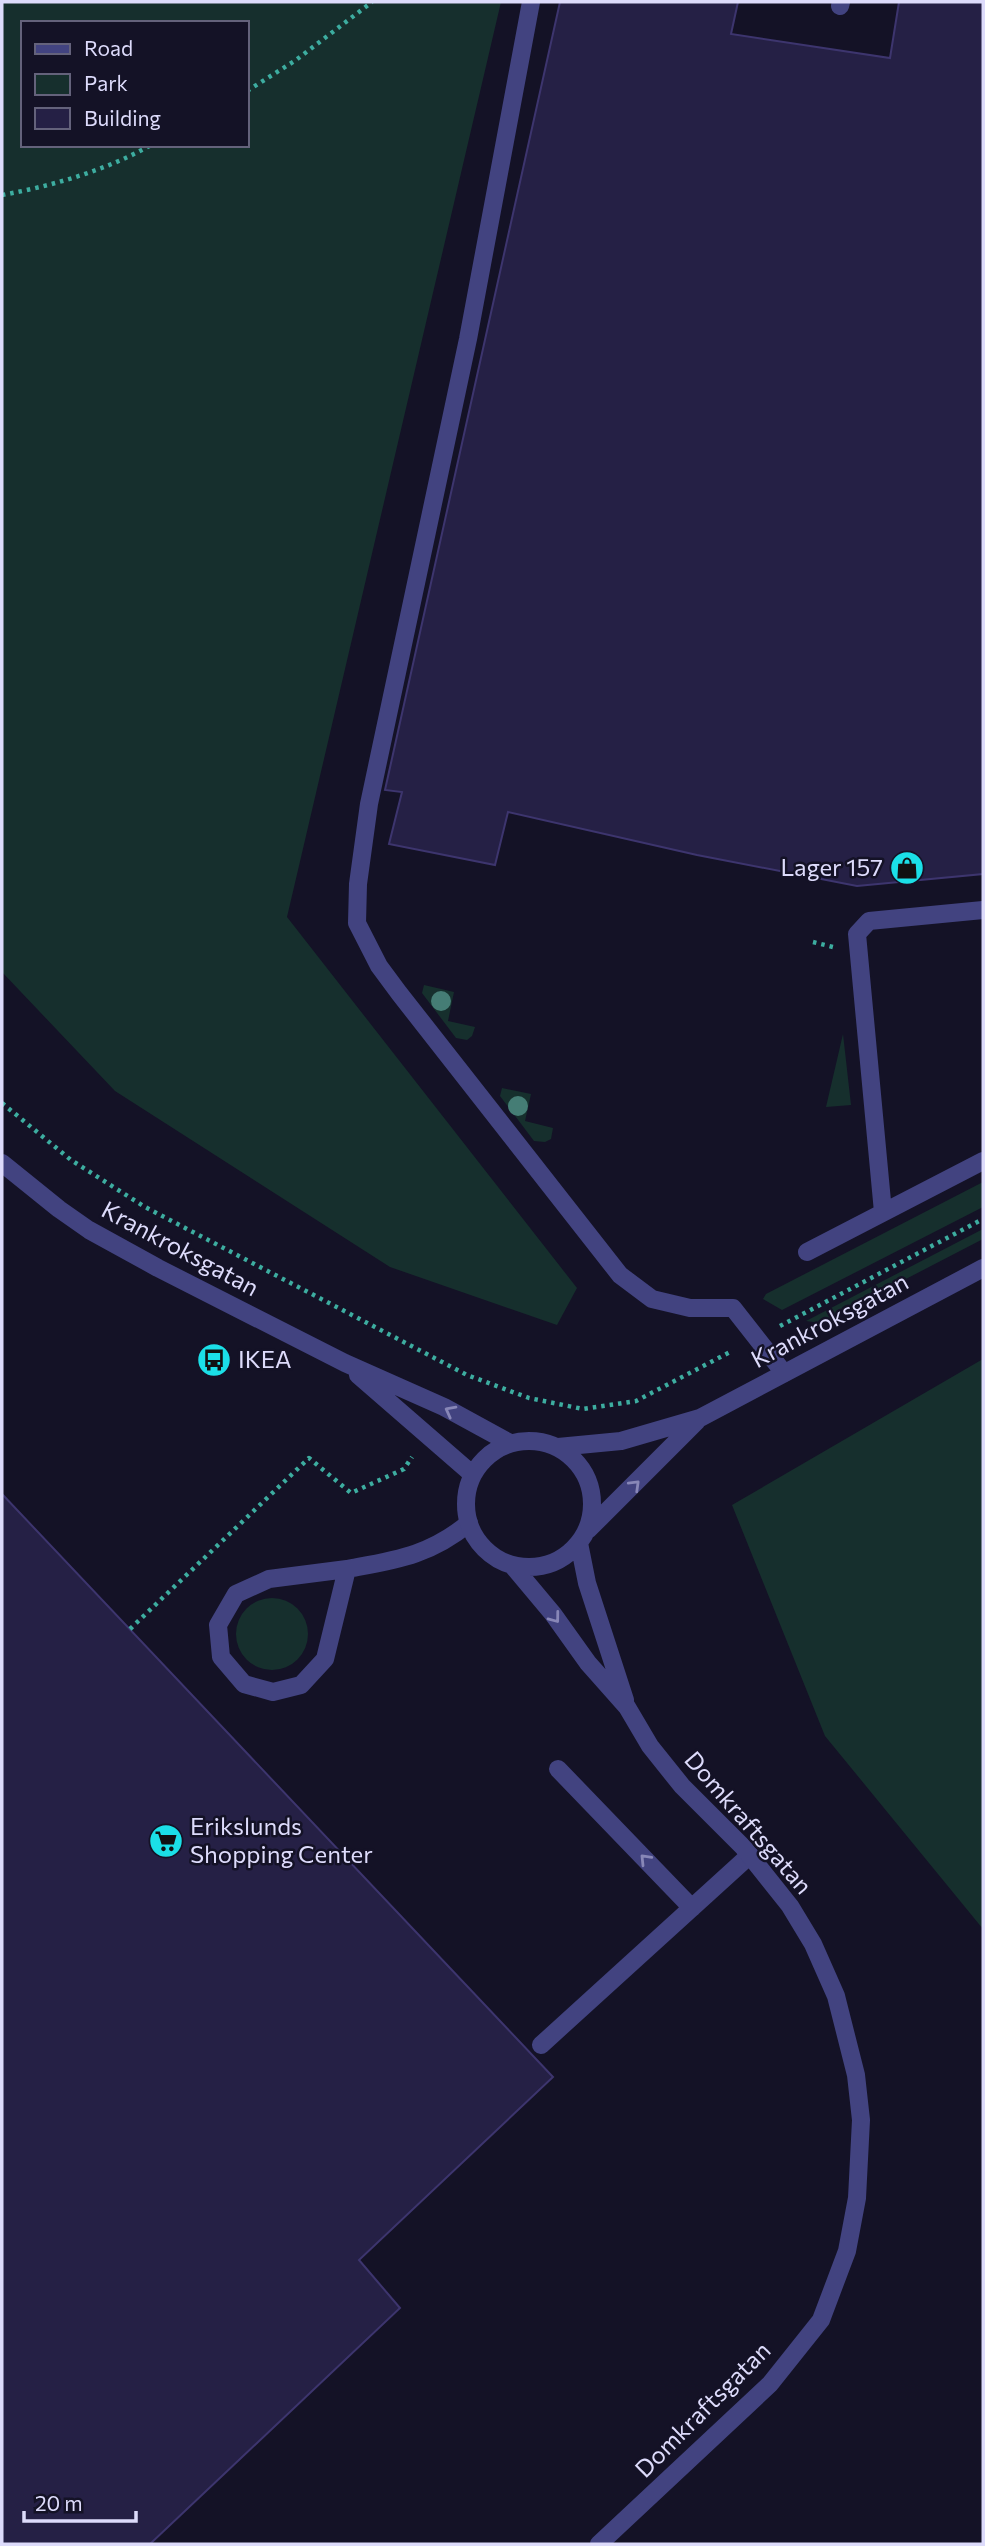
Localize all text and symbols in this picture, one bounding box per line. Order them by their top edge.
legend [21,21,248,147]
text: Road [84,35,133,60]
text: Park [84,70,128,95]
text: Building [84,105,161,130]
shop icon: Lager 157 [888,849,926,887]
place label: Lager 157 [780,852,883,881]
street label: Krankroksgatan [97,1194,264,1301]
street label: Krankroksgatan [746,1266,913,1373]
bus stop icon: IKEA [195,1341,233,1379]
place label: IKEA [238,1344,292,1373]
one-way arrow [445,1405,457,1419]
one-way arrow [626,1480,639,1493]
one-way arrow [547,1610,559,1623]
street label: Domkraftsgatan [679,1745,819,1899]
place label: Erikslunds Shopping Center [190,1811,373,1868]
supermarket icon: Erikslunds Shopping Center [147,1822,185,1860]
one-way arrow [640,1854,653,1867]
street label: Domkraftsgatan [628,2335,776,2483]
scale bar [24,2480,136,2524]
text: 20 m [35,2490,83,2515]

